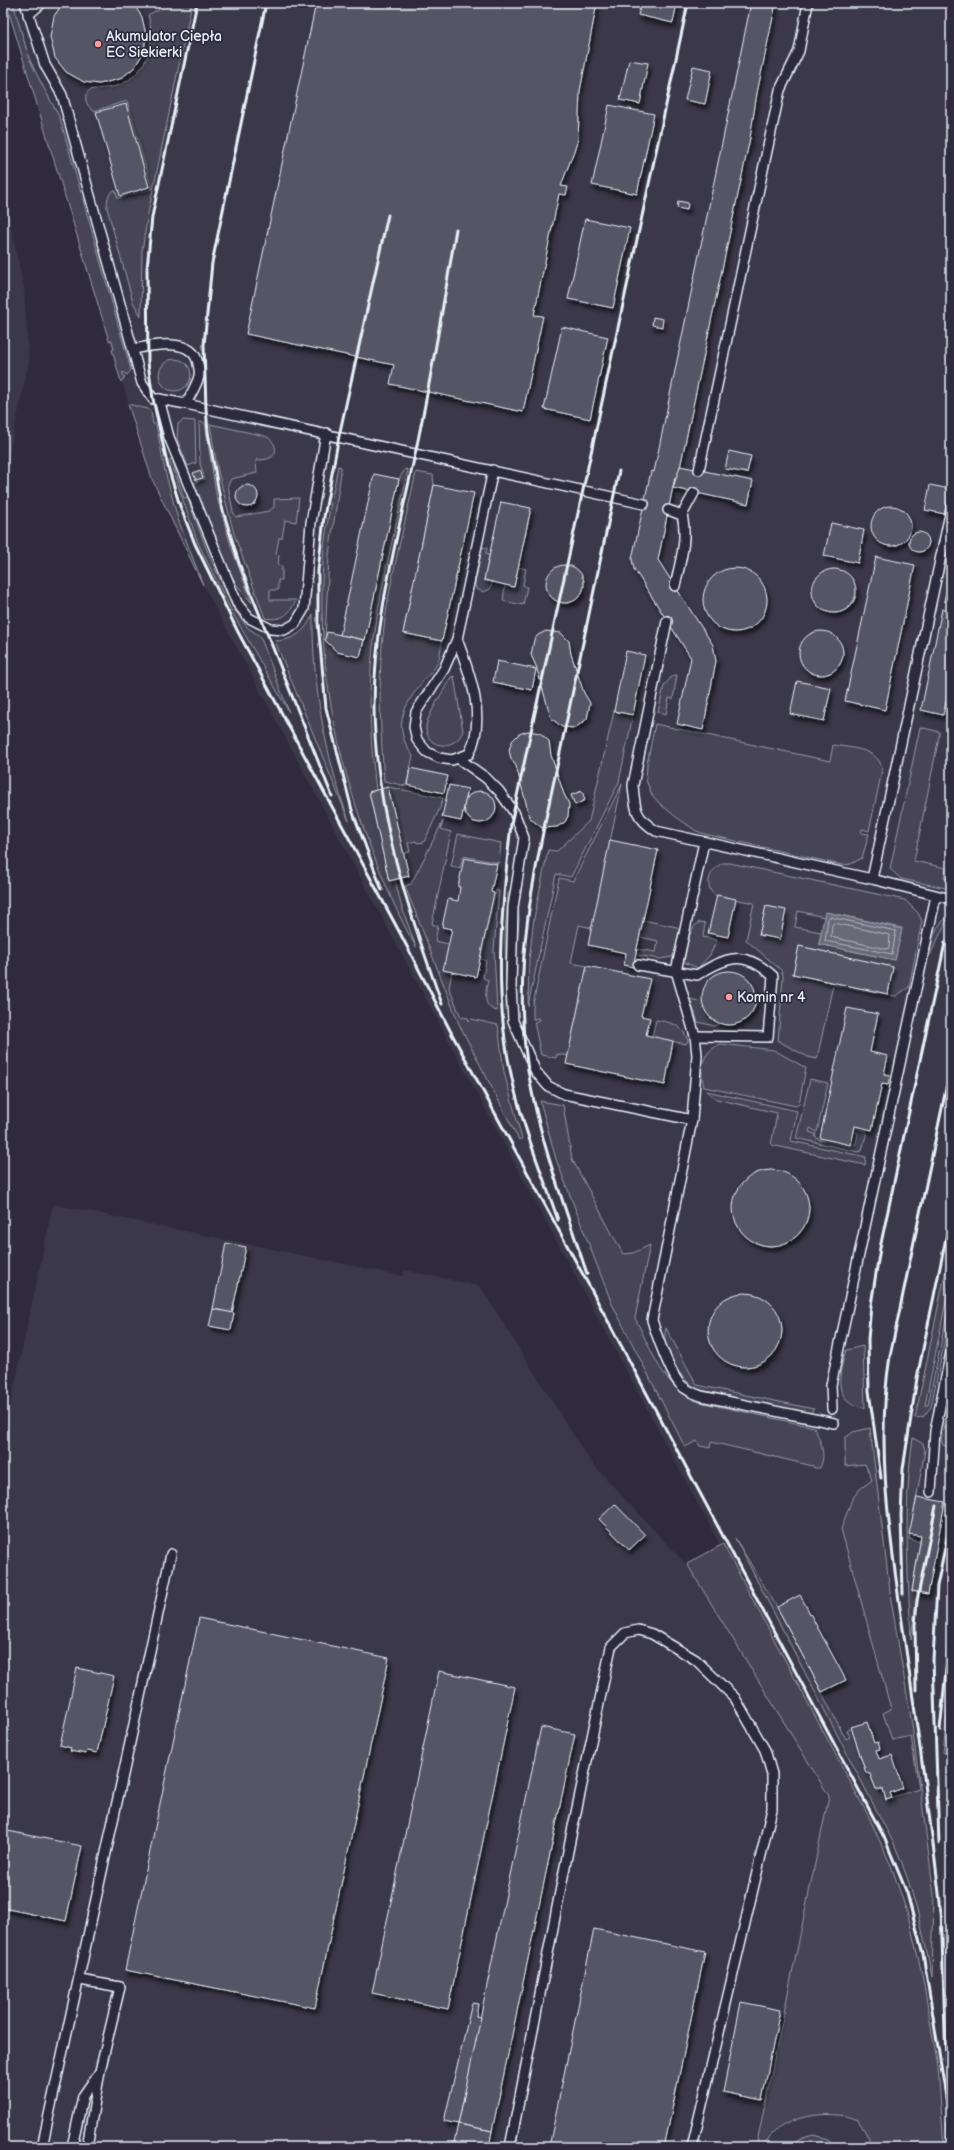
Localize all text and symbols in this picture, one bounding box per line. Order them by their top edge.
place label: Akumulator Ciepła EC Siekierki [106,28,222,61]
marker: Akumulator Ciepła EC Siekierki [93,39,103,49]
place label: Komin nr 4 [737,989,806,1006]
marker: Komin nr 4 [724,992,734,1002]

